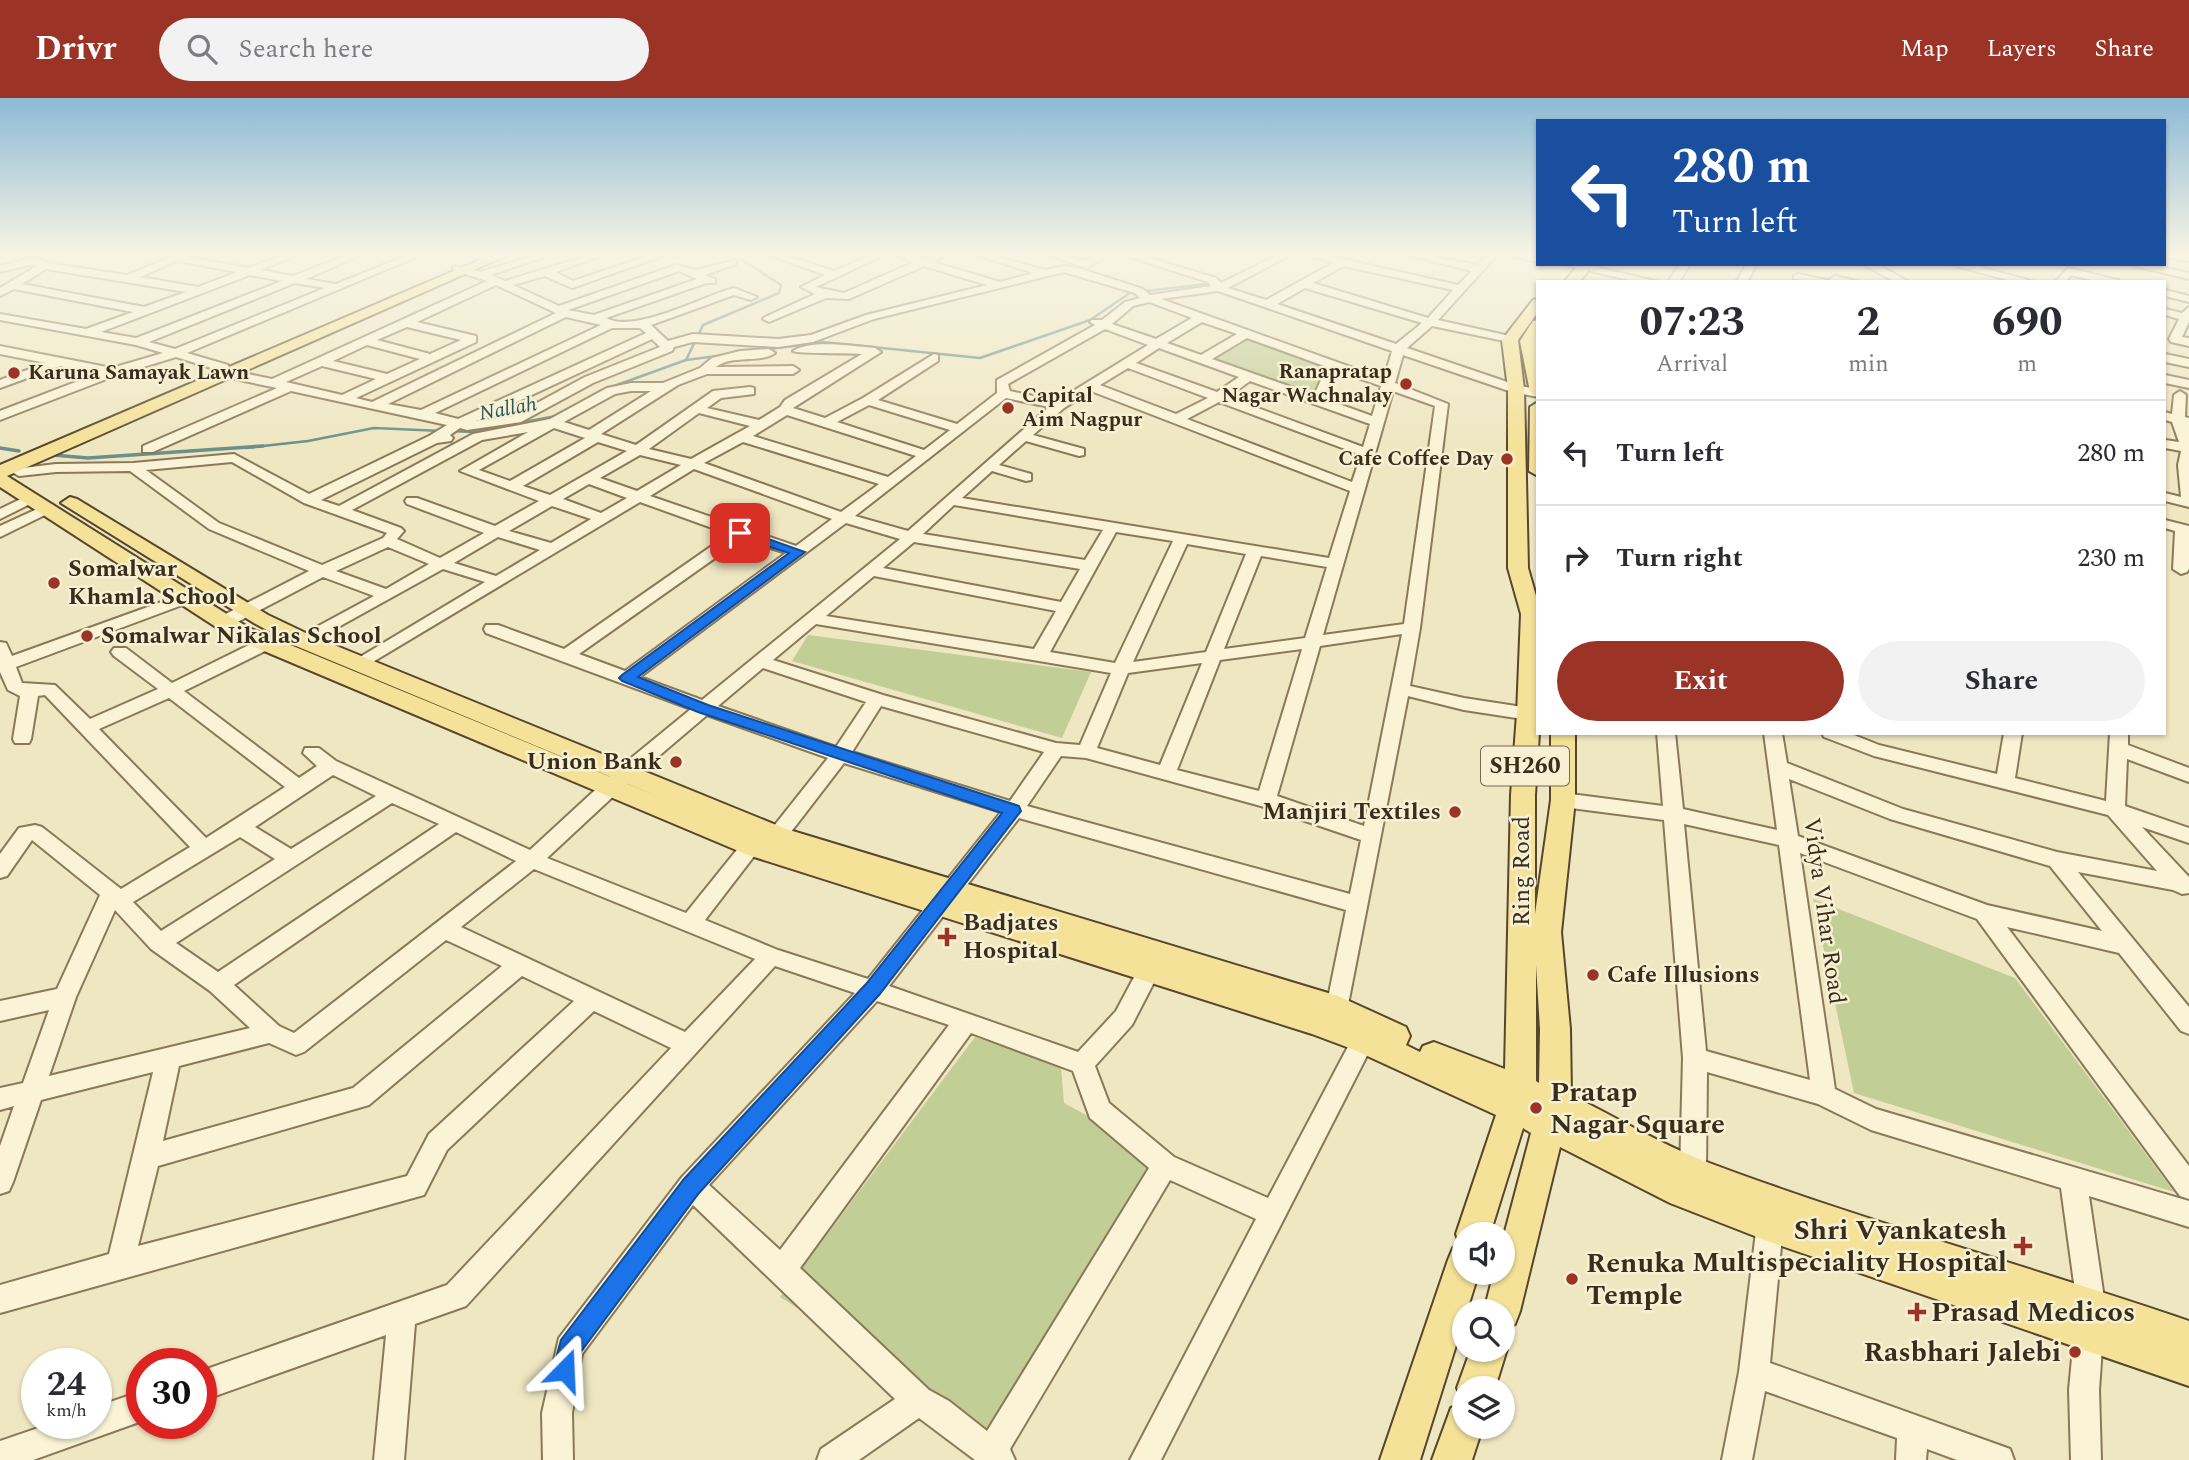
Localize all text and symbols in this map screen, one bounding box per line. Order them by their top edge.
search box [159,18,649,81]
text: Drivr [35,24,117,74]
text: Search here [239,29,373,69]
icon: search [183,30,221,68]
text: Map [1900,31,1949,67]
text: Layers [1987,31,2057,67]
text: Share [2095,31,2154,67]
text: 280 m [1672,130,1811,205]
icon: left [1557,147,1648,238]
text: Turn left [1672,198,1798,247]
text: 07:23 [1639,291,1745,354]
text: 2 [1857,291,1880,354]
text: 690 [1992,291,2063,354]
text: Arrival [1656,347,1728,382]
text: min [1848,347,1889,382]
text: m [2017,347,2037,382]
place label: Ranapratap Nagar Wachnalay [1222,356,1393,412]
place label: Karuna Samayak Lawn [28,357,249,389]
marker: Karuna Samayak Lawn [6,365,22,381]
marker: Ranapratap Nagar Wachnalay [1398,376,1414,392]
place label: Capital Aim Nagpur [1022,380,1142,436]
water label: Nallah [477,388,540,430]
marker: Capital Aim Nagpur [1000,400,1016,416]
text: Turn left [1616,433,1724,473]
text: 280 m [2077,433,2145,473]
icon: left [1557,434,1595,472]
place label: Cafe Coffee Day [1338,443,1494,475]
marker: Cafe Coffee Day [1499,451,1515,467]
pin [710,503,770,563]
icon: arrive [721,514,759,552]
text: Turn right [1616,538,1743,578]
text: 230 m [2077,538,2145,578]
icon: right [1557,539,1595,577]
place label: Somalwar Khamla School [68,551,236,615]
marker: Somalwar Khamla School [46,575,62,591]
place label: Somalwar Nikalas School [101,618,382,654]
marker: Somalwar Nikalas School [79,628,95,644]
button: Exit [1557,641,1844,721]
button: Share [1858,641,2145,721]
place label: Union Bank [526,744,663,780]
road number: SH260 [1481,746,1569,786]
marker: Union Bank [668,754,684,770]
place label: Manjiri Textiles [1262,794,1441,830]
marker: Manjiri Textiles [1447,804,1463,820]
street label: Vidya Vihar Road [1793,815,1855,1007]
street label: Ring Road [1504,816,1540,926]
place label: Badjates Hospital [963,905,1058,969]
marker: Badjates Hospital [937,927,957,947]
place label: Cafe Illusions [1607,957,1760,993]
marker: Cafe Illusions [1585,967,1601,983]
place label: Pratap Nagar Square [1550,1071,1725,1146]
marker: Pratap Nagar Square [1528,1100,1544,1116]
place label: Shri Vyankatesh Multispeciality Hospital [1692,1209,2007,1284]
map controls [1452,1222,1515,1439]
button: sound [1452,1222,1515,1285]
marker: Shri Vyankatesh Multispeciality Hospital [2013,1236,2033,1256]
place label: Renuka Temple [1586,1242,1686,1317]
marker: Renuka Temple [1564,1271,1580,1287]
place label: Prasad Medicos [1931,1291,2135,1334]
button: search [1452,1299,1515,1362]
marker: Prasad Medicos [1909,1304,1925,1320]
place label: Rasbhari Jalebi [1864,1331,2061,1374]
position arrow [528,1333,602,1407]
marker: Rasbhari Jalebi [2067,1344,2083,1360]
speed limit sign: 30 [126,1348,217,1439]
text: 24 [47,1358,86,1411]
button: layers [1452,1376,1515,1439]
text: km/h [46,1397,87,1424]

